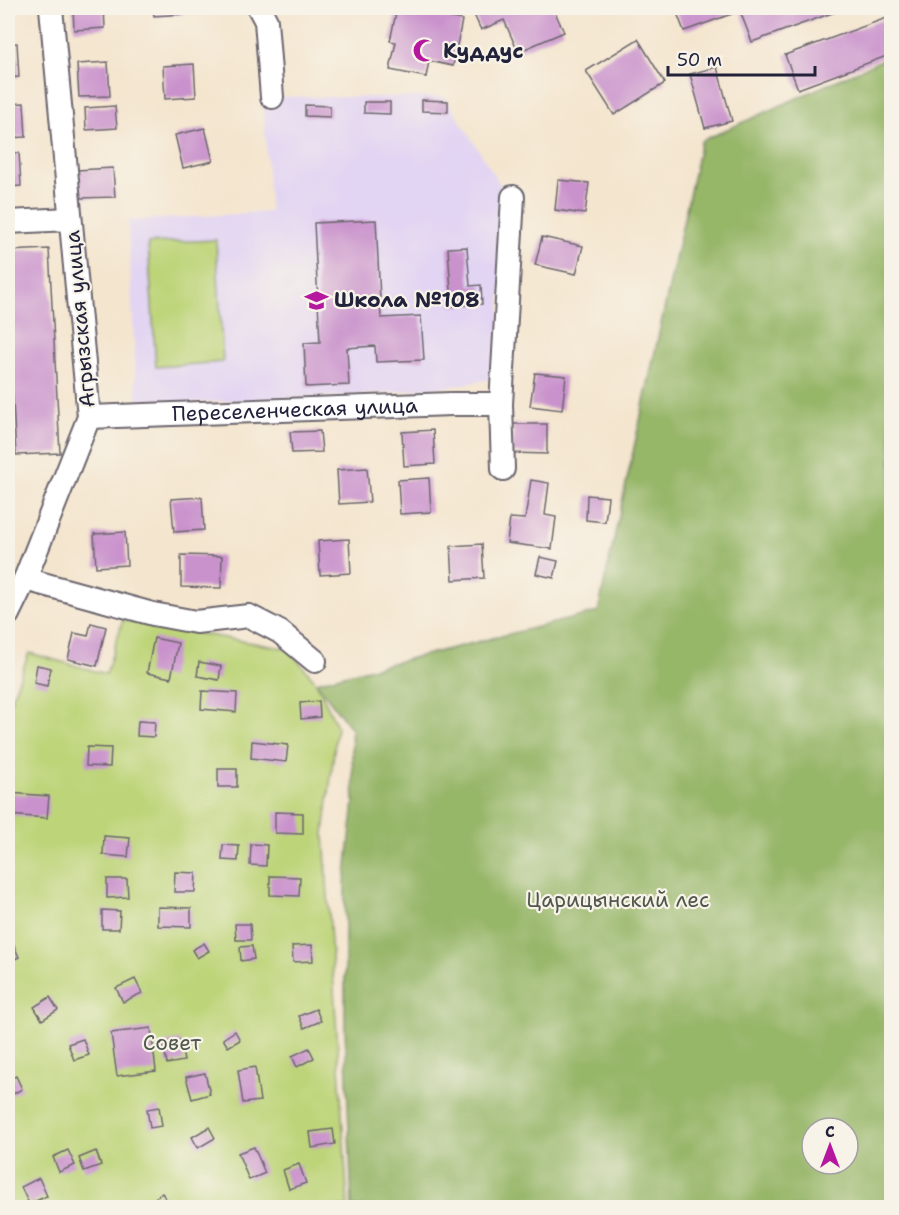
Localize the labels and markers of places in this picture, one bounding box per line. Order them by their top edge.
place label: Куддус [443,37,524,65]
mosque icon: Куддус [412,38,438,64]
place label: Школа №108 [334,286,480,314]
school or university icon: Школа №108 [303,287,329,313]

